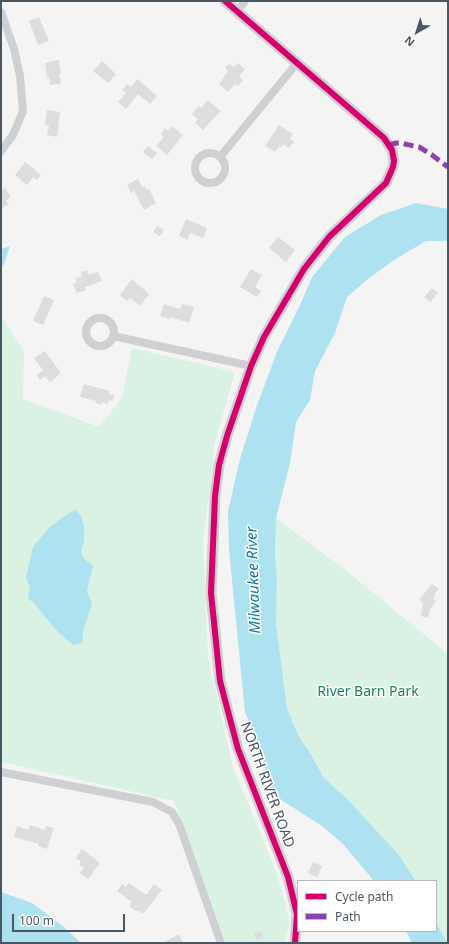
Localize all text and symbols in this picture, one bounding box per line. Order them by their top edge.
north arrow [397,12,437,52]
text: N [401,33,417,50]
water label: Milwaukee River [243,526,265,634]
park label: River Barn Park [317,684,419,700]
street label: NORTH RIVER ROAD [236,720,298,850]
legend [297,880,437,932]
text: Cycle path [335,888,393,905]
scale bar [14,906,127,932]
text: Path [335,908,361,925]
text: 100 m [19,912,54,929]

